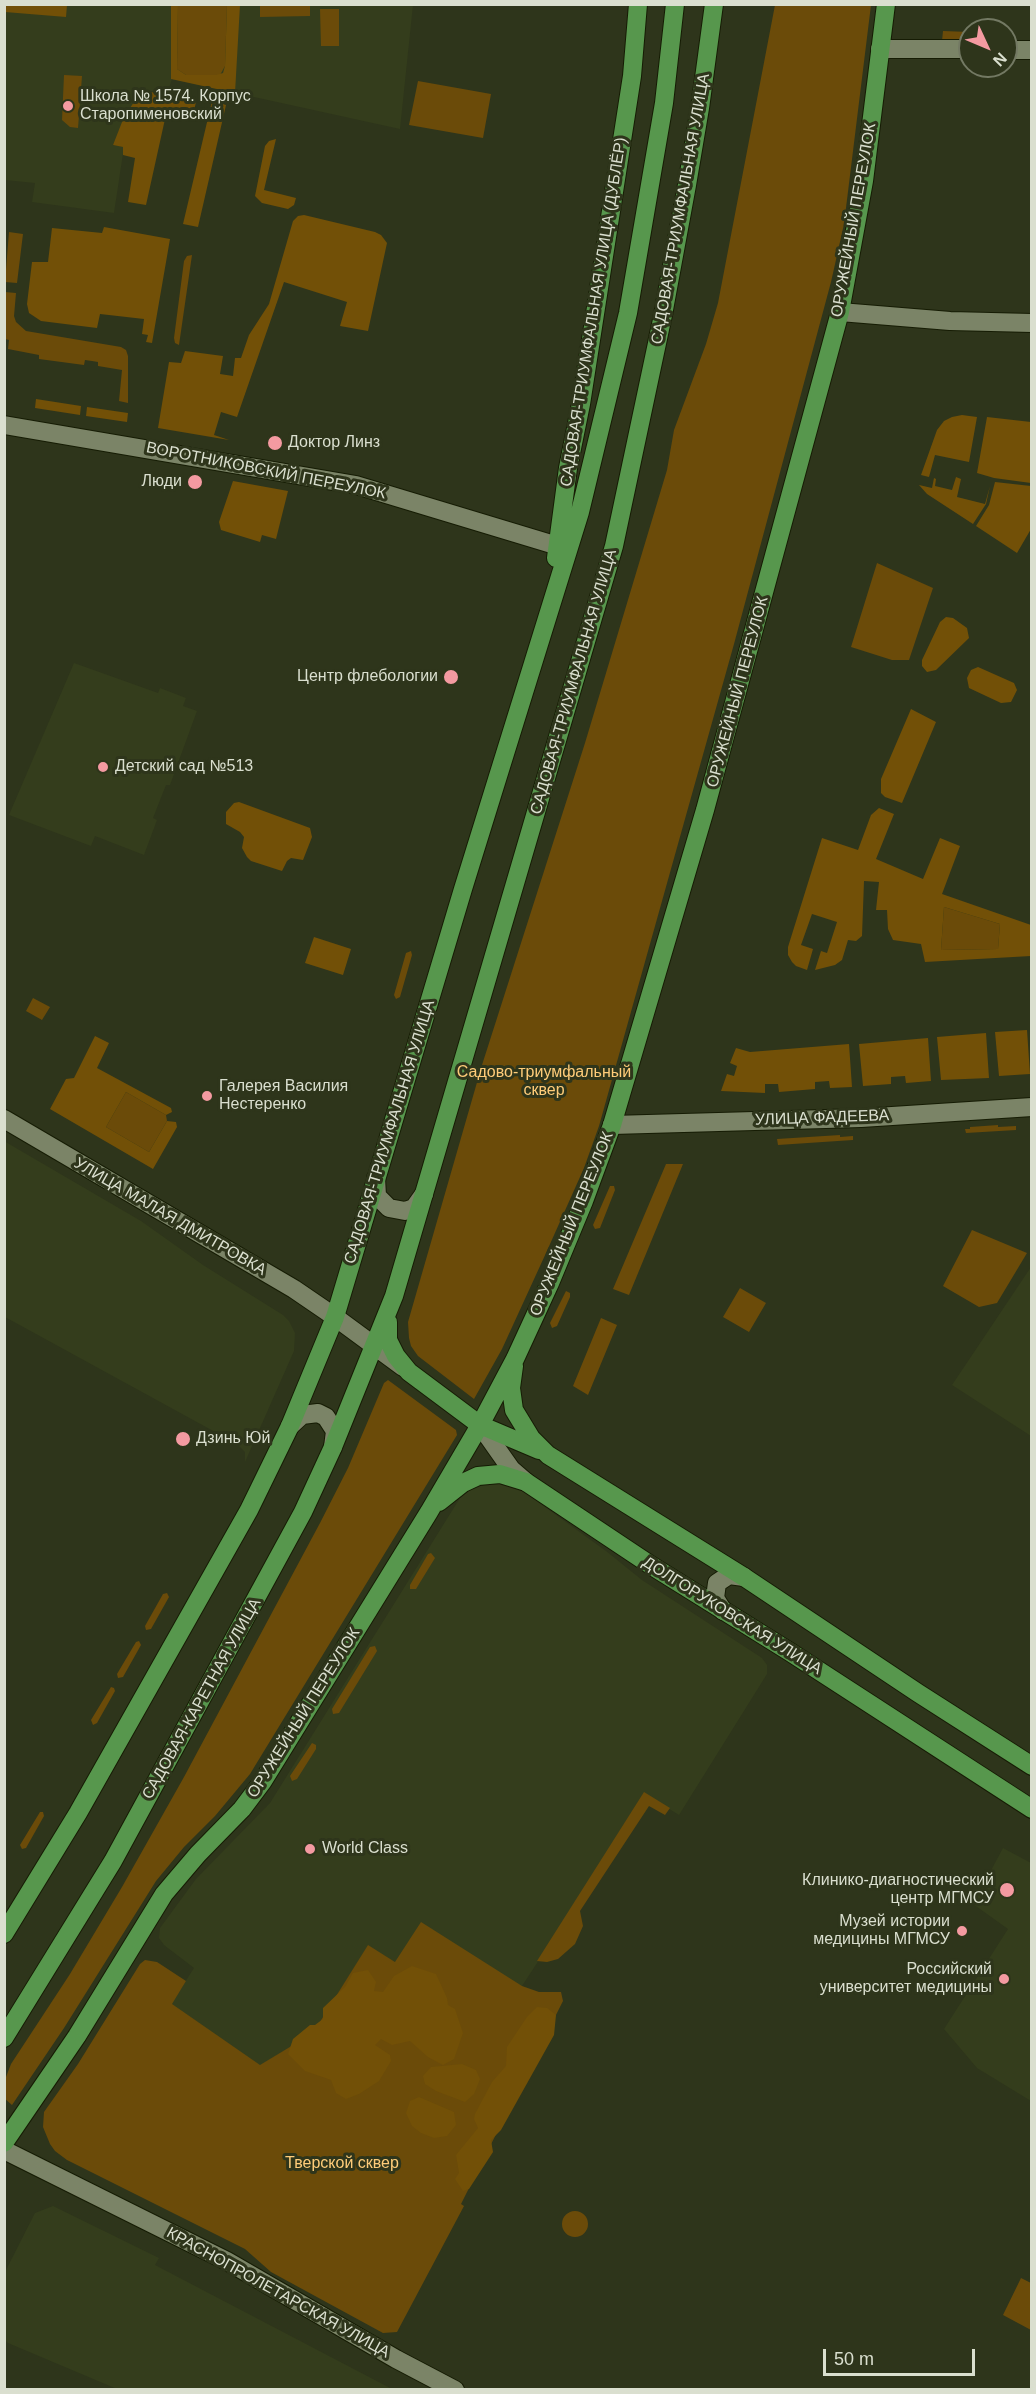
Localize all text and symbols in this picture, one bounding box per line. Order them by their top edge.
north arrow [958,18,1018,78]
text: N [990,49,1010,70]
street label: САДОВАЯ-ТРИУМФАЛЬНАЯ УЛИЦА [648,72,714,346]
place label: Школа № 1574. Корпус Старопименовский [80,87,251,125]
marker: Школа № 1574. Корпус Старопименовский [61,99,75,113]
street label: ОРУЖЕЙНЫЙ ПЕРЕУЛОК [827,121,881,319]
street label: САДОВАЯ-ТРИУМФАЛЬНАЯ УЛИЦА (ДУБЛЁР) [557,136,631,488]
place label: Доктор Линз [288,433,380,453]
marker: Доктор Линз [266,434,284,452]
street label: ВОРОТНИКОВСКИЙ ПЕРЕУЛОК [145,438,387,504]
place label: Люди [142,472,182,492]
marker: Люди [186,473,204,491]
street label: САДОВАЯ-ТРИУМФАЛЬНАЯ УЛИЦА [527,547,621,817]
street label: ОРУЖЕЙНЫЙ ПЕРЕУЛОК [703,594,773,790]
place label: Центр флебологии [297,667,438,687]
marker: Центр флебологии [442,668,460,686]
place label: Детский сад №513 [115,757,253,777]
marker: Детский сад №513 [96,760,110,774]
street label: САДОВАЯ-ТРИУМФАЛЬНАЯ УЛИЦА [341,998,439,1266]
park label: Садово-триумфальный сквер [457,1063,631,1101]
place label: Галерея Василия Нестеренко [219,1077,348,1115]
marker: Галерея Василия Нестеренко [200,1089,214,1103]
street label: УЛИЦА ФАДЕЕВА [754,1106,890,1130]
street label: ОРУЖЕЙНЫЙ ПЕРЕУЛОК [526,1129,618,1319]
street label: УЛИЦА МАЛАЯ ДМИТРОВКА [70,1154,270,1280]
place label: Дзинь Юй [196,1429,270,1449]
marker: Дзинь Юй [174,1430,192,1448]
street label: ДОЛГОРУКОВСКАЯ УЛИЦА [639,1553,825,1679]
street label: САДОВАЯ-КАРЕТНАЯ УЛИЦА [139,1595,265,1803]
street label: ОРУЖЕЙНЫЙ ПЕРЕУЛОК [244,1624,364,1802]
place label: World Class [322,1839,408,1859]
marker: World Class [303,1842,317,1856]
place label: Клинико-диагностический центр МГМСУ [802,1871,994,1909]
marker: Клинико-диагностический центр МГМСУ [998,1881,1016,1899]
place label: Музей истории медицины МГМСУ [813,1912,950,1950]
marker: Музей истории медицины МГМСУ [955,1924,969,1938]
place label: Российский университет медицины [820,1960,992,1998]
marker: Российский университет медицины [997,1972,1011,1986]
park label: Тверской сквер [285,2154,399,2174]
street label: КРАСНОПРОЛЕТАРСКАЯ УЛИЦА [163,2223,393,2363]
scale bar [826,2337,978,2375]
text: 50 m [834,2349,874,2369]

